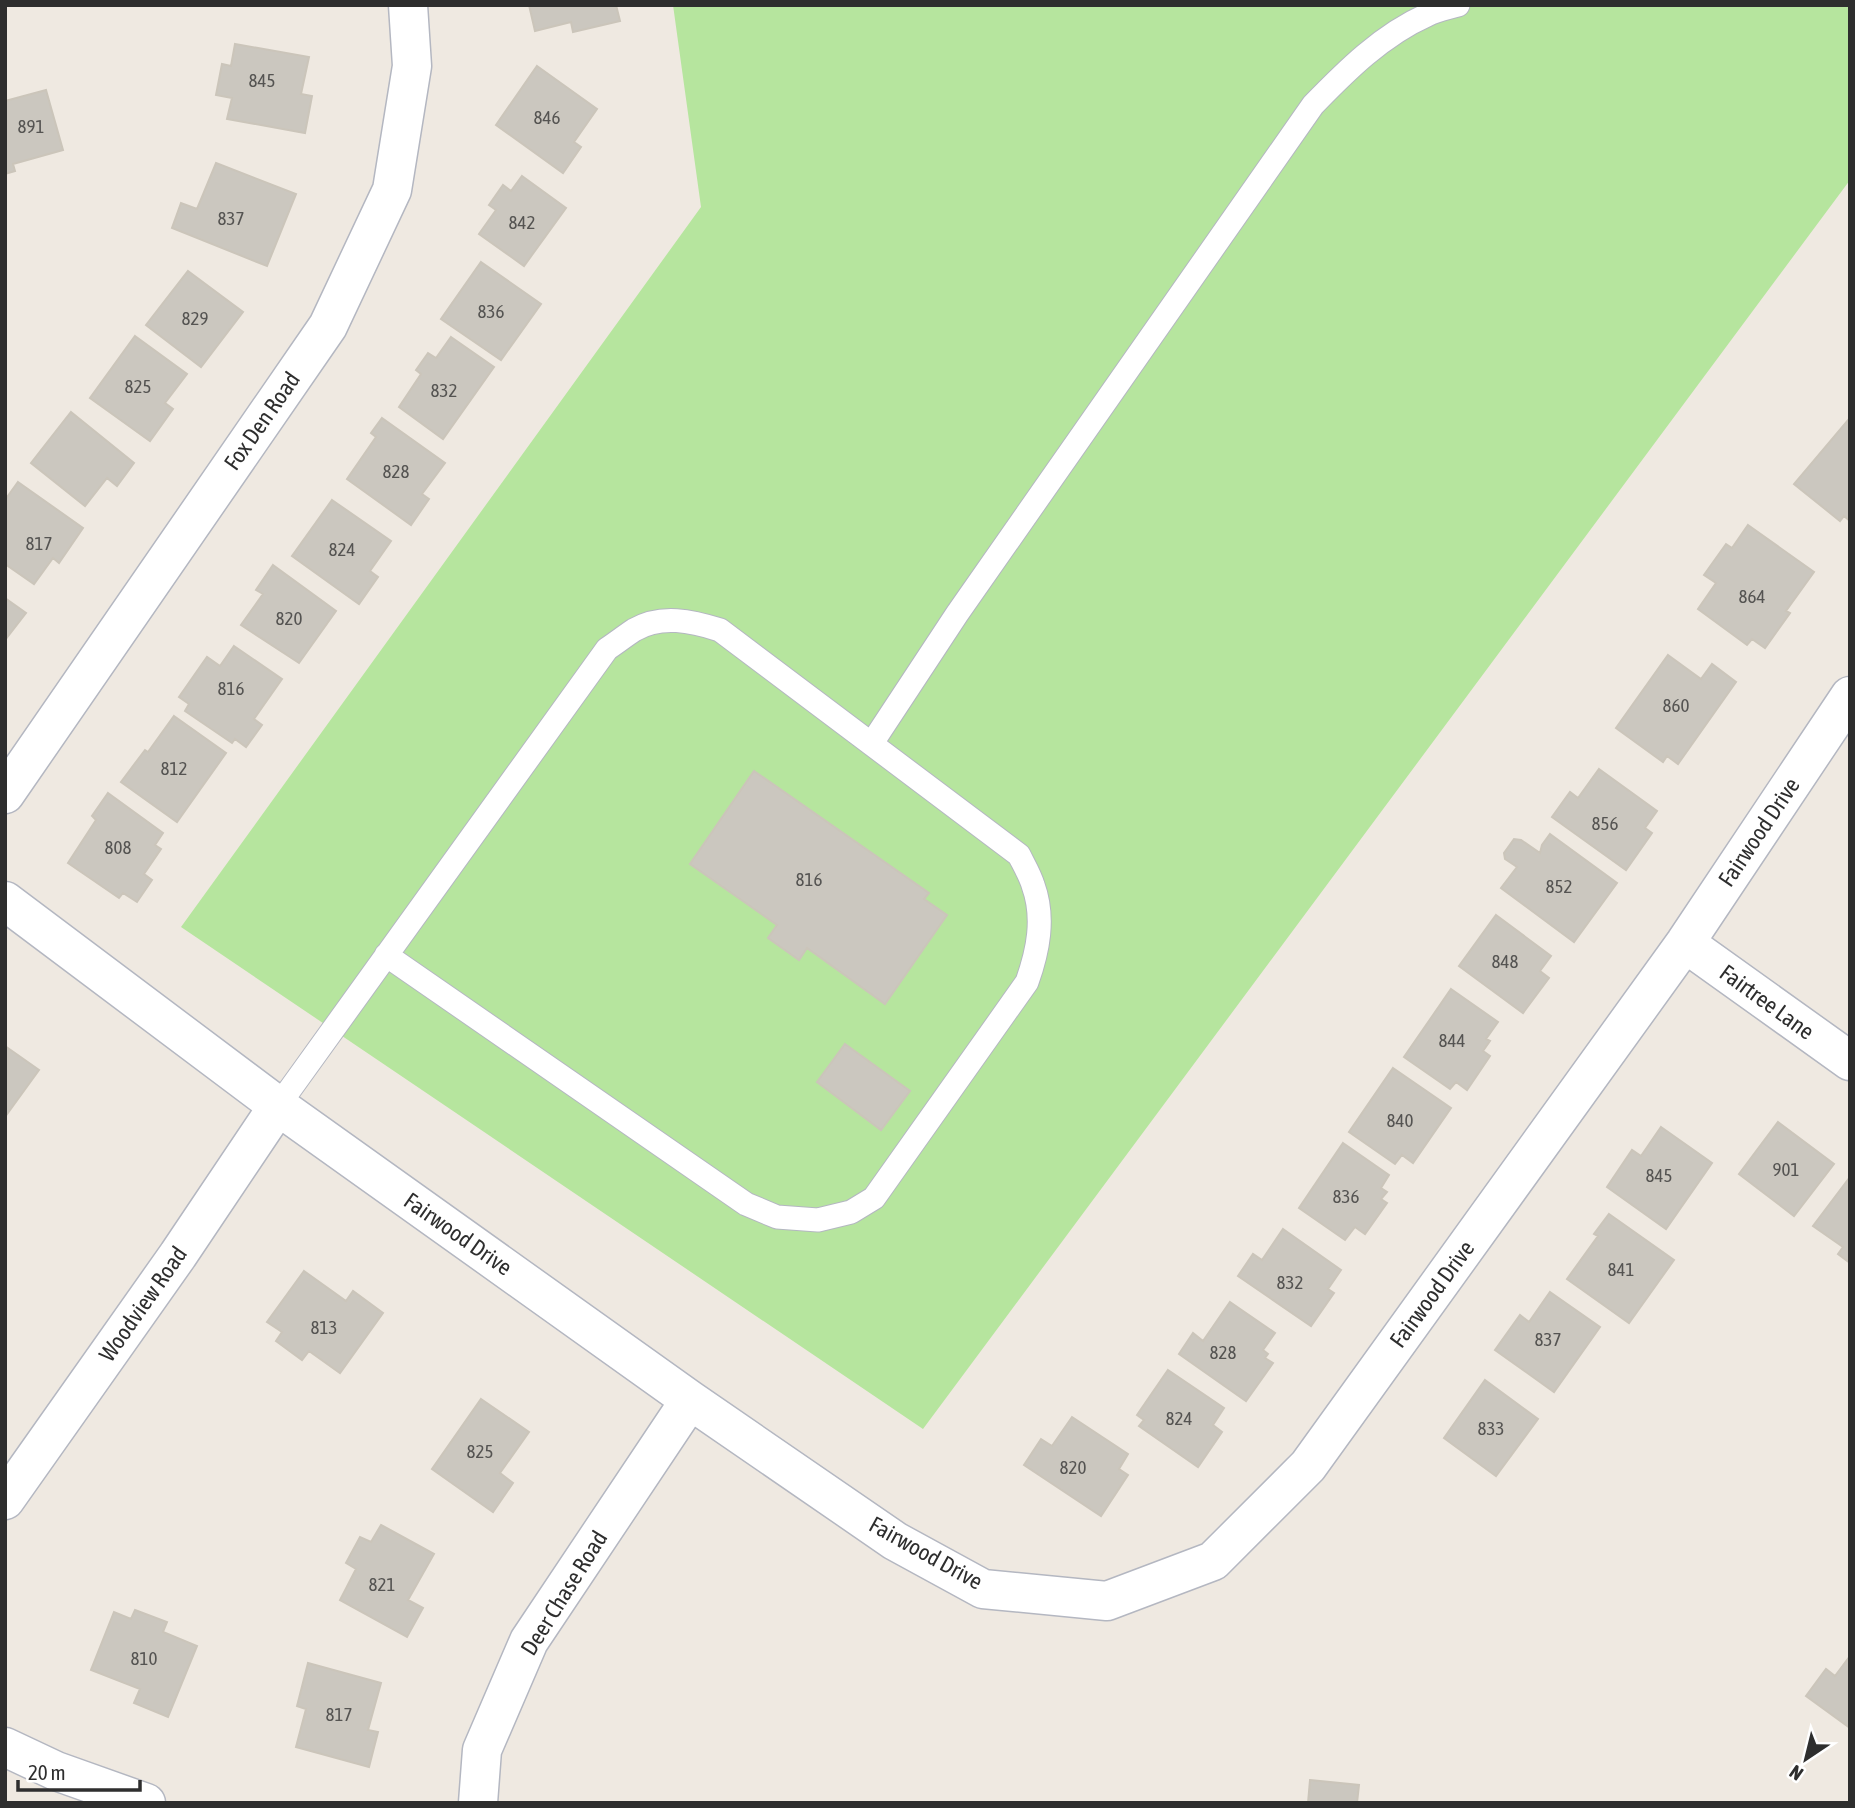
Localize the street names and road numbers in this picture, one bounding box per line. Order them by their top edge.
street label: Fox Den Road [219,367,305,475]
street label: Fairwood Drive [1713,773,1805,891]
street label: Fairtree Lane [1715,959,1819,1045]
street label: Fairwood Drive [399,1187,517,1281]
street label: Fairwood Drive [1385,1236,1479,1352]
street label: Woodview Road [94,1242,192,1366]
street label: Fairwood Drive [865,1511,987,1595]
street label: Deer Chase Road [516,1526,612,1660]

